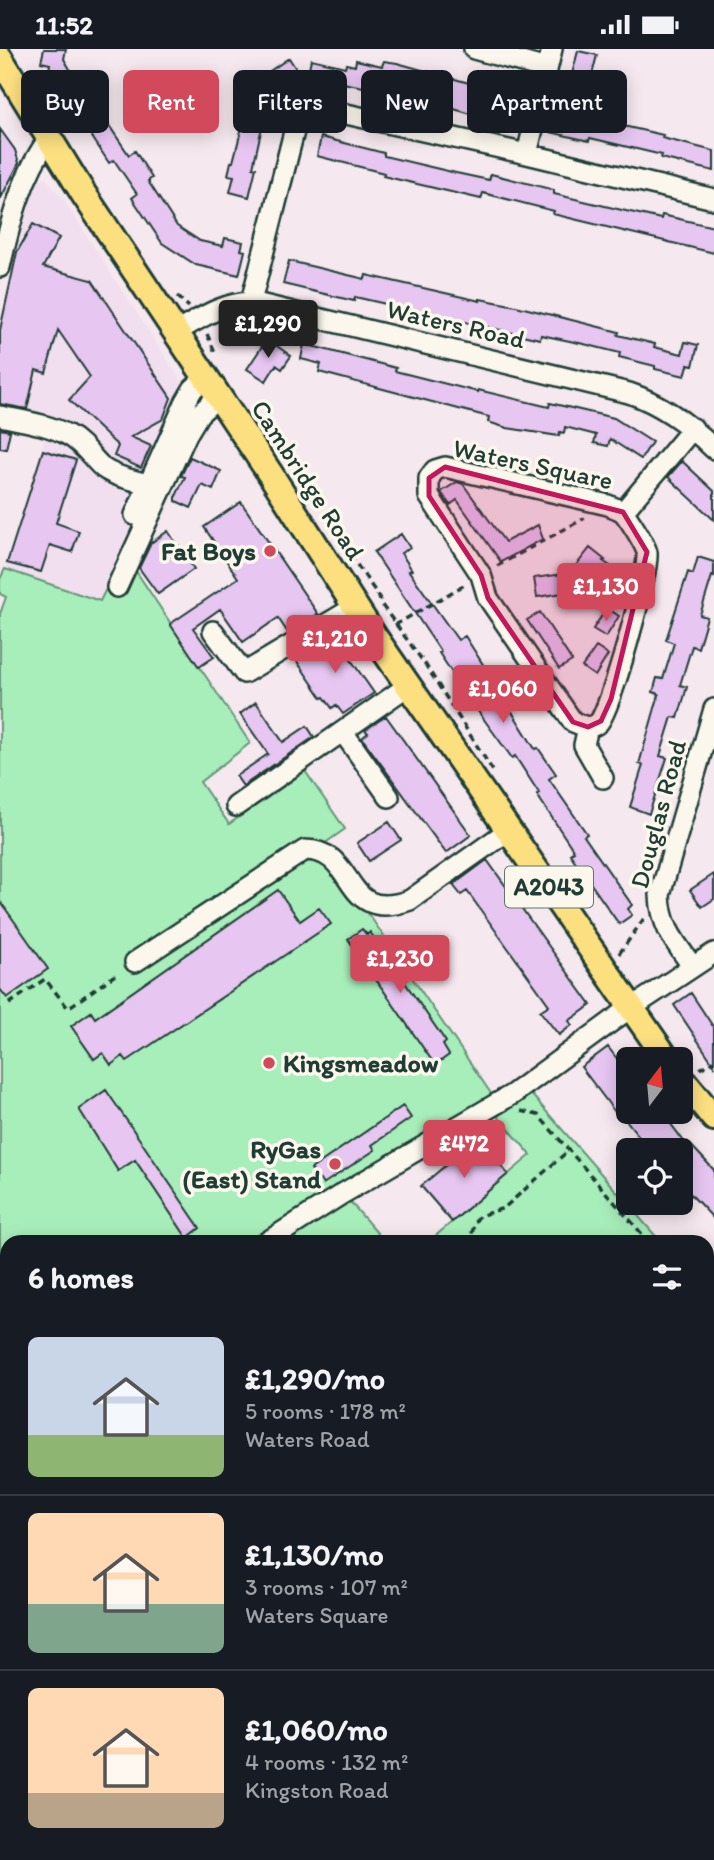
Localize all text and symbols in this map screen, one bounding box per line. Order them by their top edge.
text: 11:52 [35,9,93,41]
chip: Buy [21,70,109,133]
chip: Rent [123,70,219,133]
chip: Filters [233,70,347,133]
chip: New [361,70,453,133]
chip: Apartment [467,70,627,133]
street label: Waters Road [384,293,529,356]
pin: £1,290 [211,301,325,360]
text: £1,290 [235,309,301,337]
street label: Cambridge Road [244,394,372,566]
street label: Waters Square [450,431,616,497]
place label: Fat Boys [161,535,256,567]
marker: Fat Boys [262,543,278,559]
pin: £1,130 [549,563,663,623]
text: £1,130 [573,572,639,600]
pin: £1,210 [278,615,392,675]
text: £1,210 [302,624,368,652]
pin: £1,060 [446,665,560,725]
text: £1,060 [469,674,537,702]
street label: Douglas Road [623,736,693,892]
road number: A2043 [505,867,593,907]
pin: £1,230 [343,935,457,995]
text: £1,230 [366,944,434,972]
place label: Kingsmeadow [283,1047,439,1079]
north arrow [616,1047,693,1123]
map controls [616,1047,693,1215]
marker: Kingsmeadow [261,1055,277,1071]
pin: £472 [423,1121,505,1180]
text: £472 [439,1129,489,1157]
place label: RyGas (East) Stand [182,1133,322,1195]
button: locate [616,1138,693,1215]
marker: RyGas (East) Stand [327,1156,343,1172]
icon: filters [648,1258,686,1296]
text: 6 homes [28,1259,134,1296]
text: £1,290/mo [245,1360,385,1397]
icon: home [84,1365,168,1449]
text: 5 rooms · 178 m² [245,1397,406,1425]
text: Waters Road [245,1425,370,1453]
text: £1,130/mo [245,1536,384,1573]
icon: home [84,1541,168,1625]
text: 3 rooms · 107 m² [245,1573,408,1601]
text: Waters Square [245,1601,389,1629]
text: £1,060/mo [245,1711,388,1748]
icon: home [84,1716,168,1800]
text: 4 rooms · 132 m² [245,1748,408,1776]
text: Kingston Road [245,1776,388,1804]

